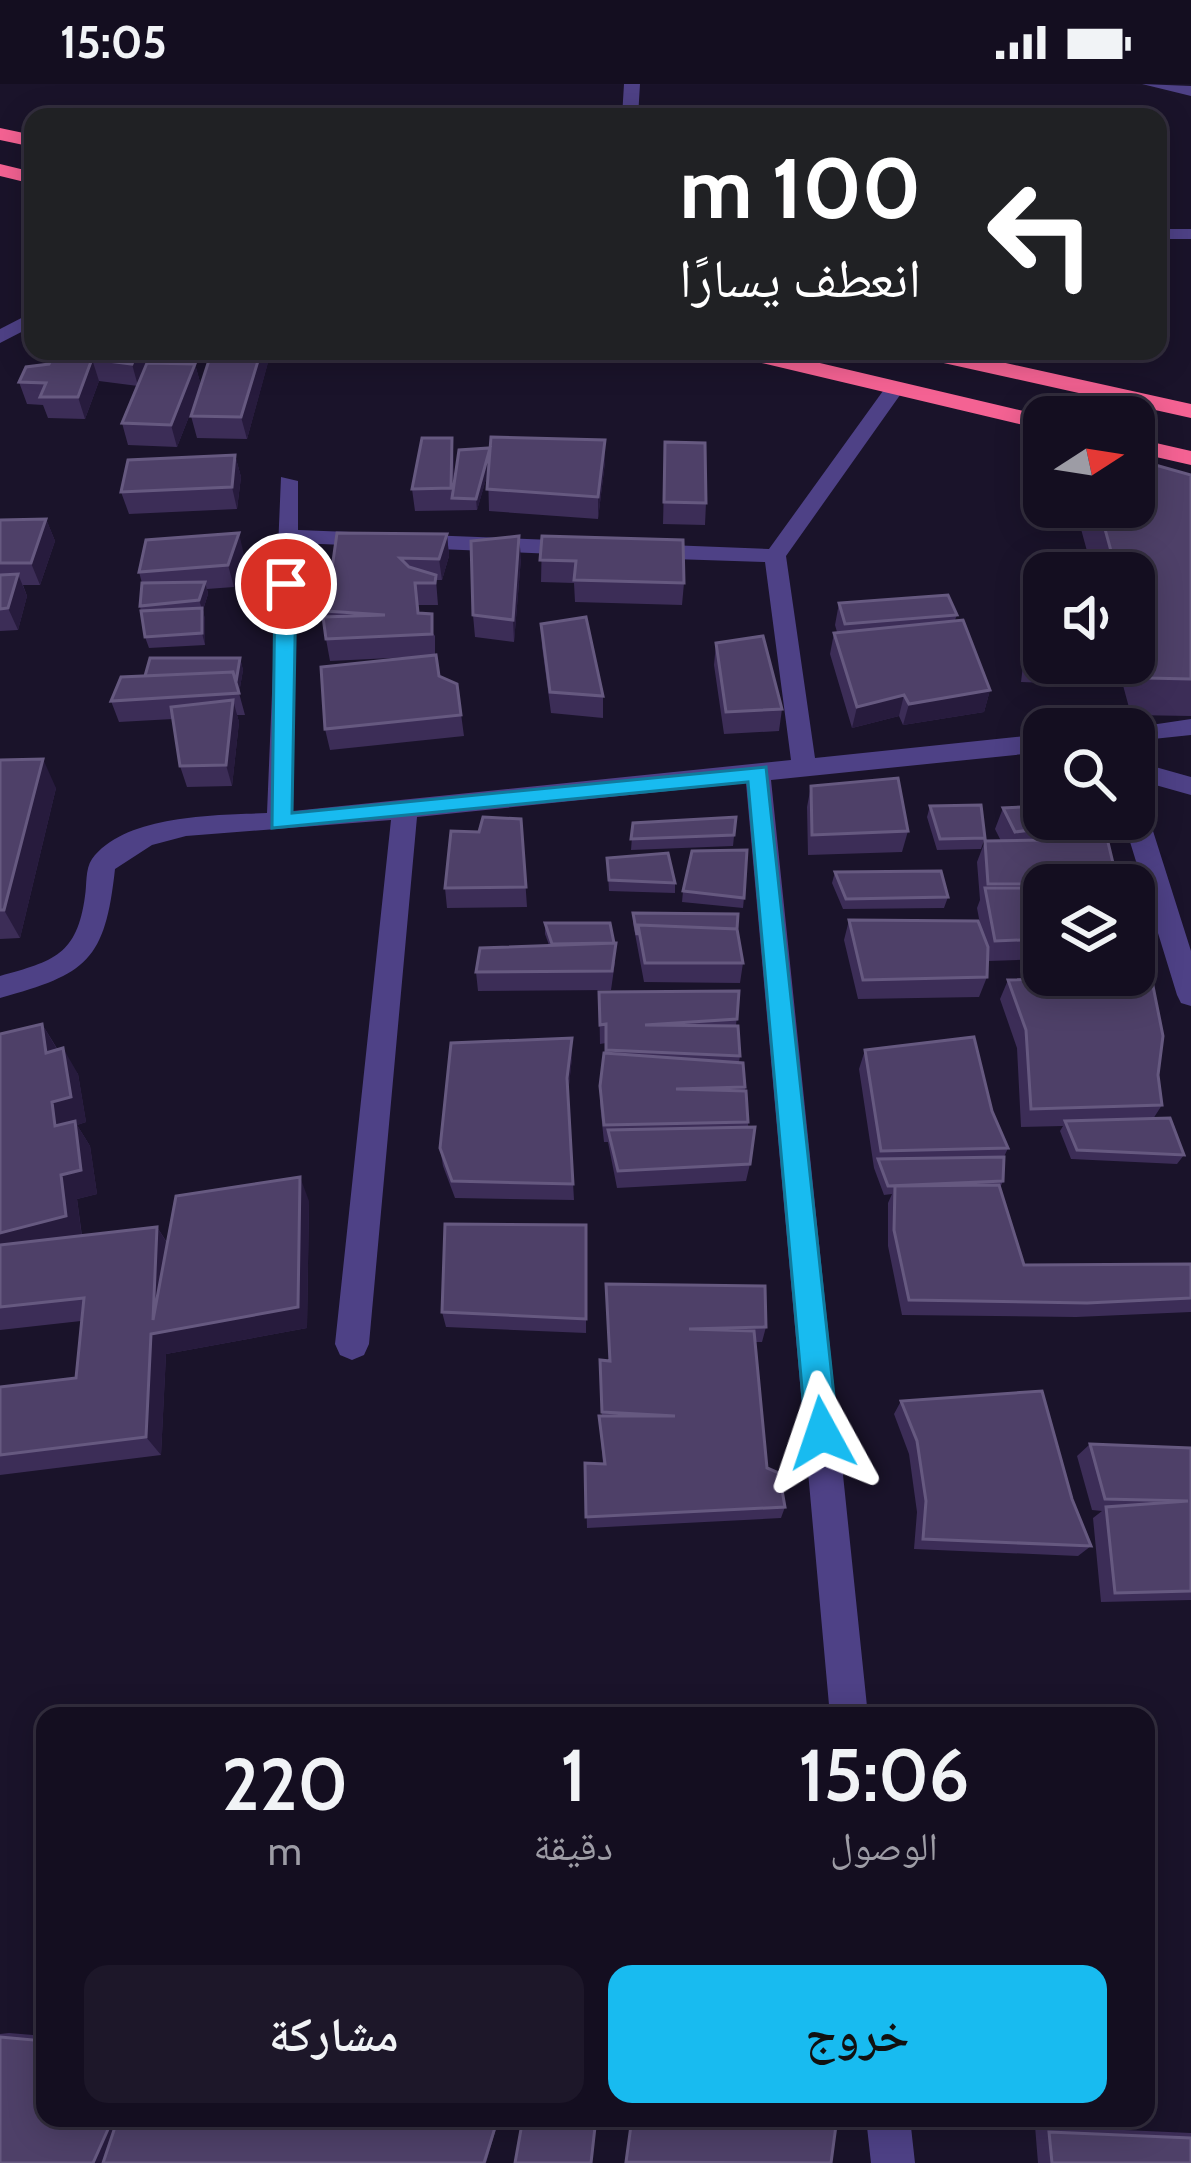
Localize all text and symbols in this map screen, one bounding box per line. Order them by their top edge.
text: 15:05 [60,15,167,69]
text: 100 m [679,137,921,239]
icon: left [963,156,1119,312]
text: انعطف يسارًا [679,245,921,311]
north arrow [1023,396,1155,528]
map controls [1023,396,1155,996]
pin [235,533,337,635]
icon: arrive [253,551,319,617]
button: sound [1023,552,1155,684]
button: search [1023,708,1155,840]
button: layers [1023,864,1155,996]
position arrow [759,1370,885,1496]
text: 1 [561,1732,586,1819]
text: 15:06 [798,1732,969,1819]
text: 220 [222,1741,348,1828]
text: دقيقة [534,1822,613,1870]
text: الوصول [830,1822,938,1870]
text: m [268,1827,302,1875]
button: مشاركة [84,1965,584,2103]
button: خروج [608,1965,1107,2103]

